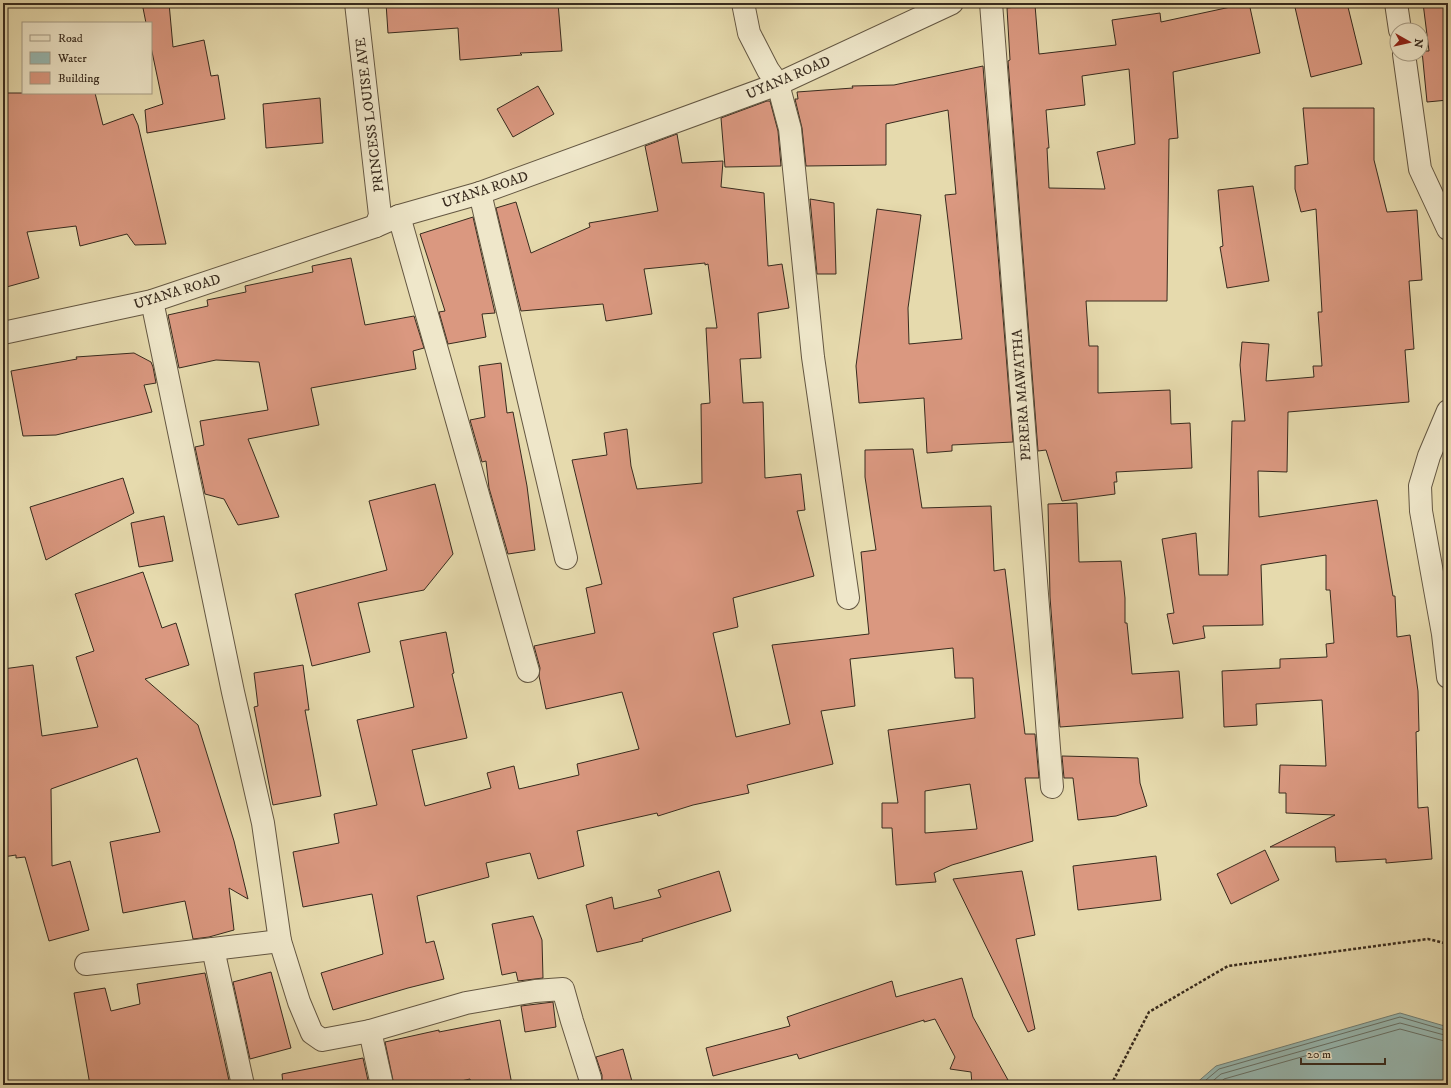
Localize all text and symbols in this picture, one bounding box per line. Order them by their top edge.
legend [22,22,152,94]
north arrow [1389,22,1429,62]
text: Road [58,31,83,46]
street label: PRINCESS LOUISE AVE [352,37,388,193]
text: N [1410,38,1425,49]
text: Water [57,51,87,66]
street label: UYANA ROAD [744,52,833,104]
text: Building [58,71,99,86]
street label: UYANA ROAD [440,168,531,212]
street label: UYANA ROAD [132,270,223,314]
street label: PERERA MAWATHA [1008,327,1036,461]
scale bar [1301,1040,1385,1066]
text: 20 m [1307,1047,1331,1062]

